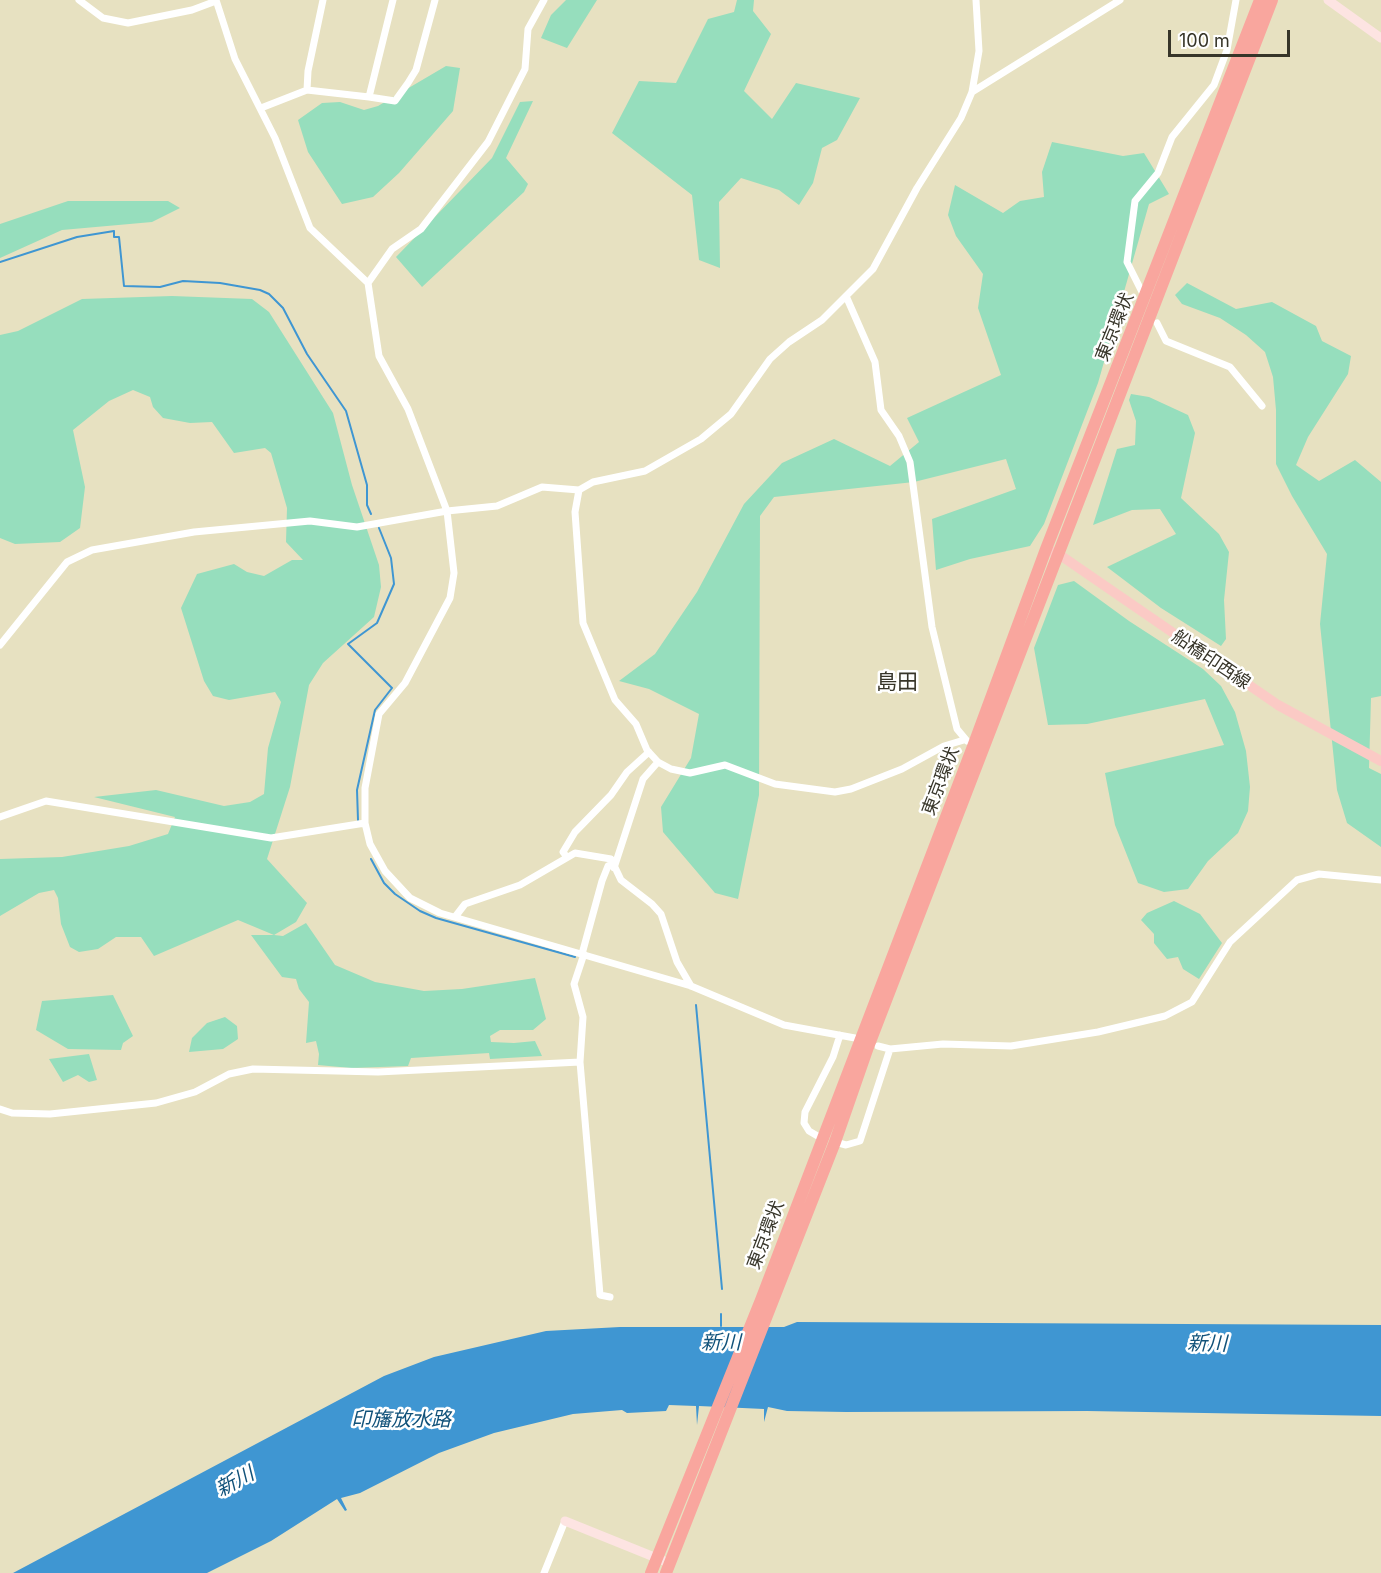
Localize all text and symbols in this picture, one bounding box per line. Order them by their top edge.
scale bar [1171,18,1292,56]
text: 100 m [1179,30,1230,51]
street label: 東京環状 [1092,290,1138,364]
street label: 船橋印西線 [1168,626,1254,694]
district label: 島田 [876,670,918,696]
street label: 東京環状 [918,744,964,818]
street label: 東京環状 [743,1198,789,1272]
water label: 新川 [701,1331,741,1355]
water label: 新川 [1187,1332,1227,1356]
water label: 印旛放水路 [351,1408,451,1432]
water label: 新川 [212,1462,258,1502]

